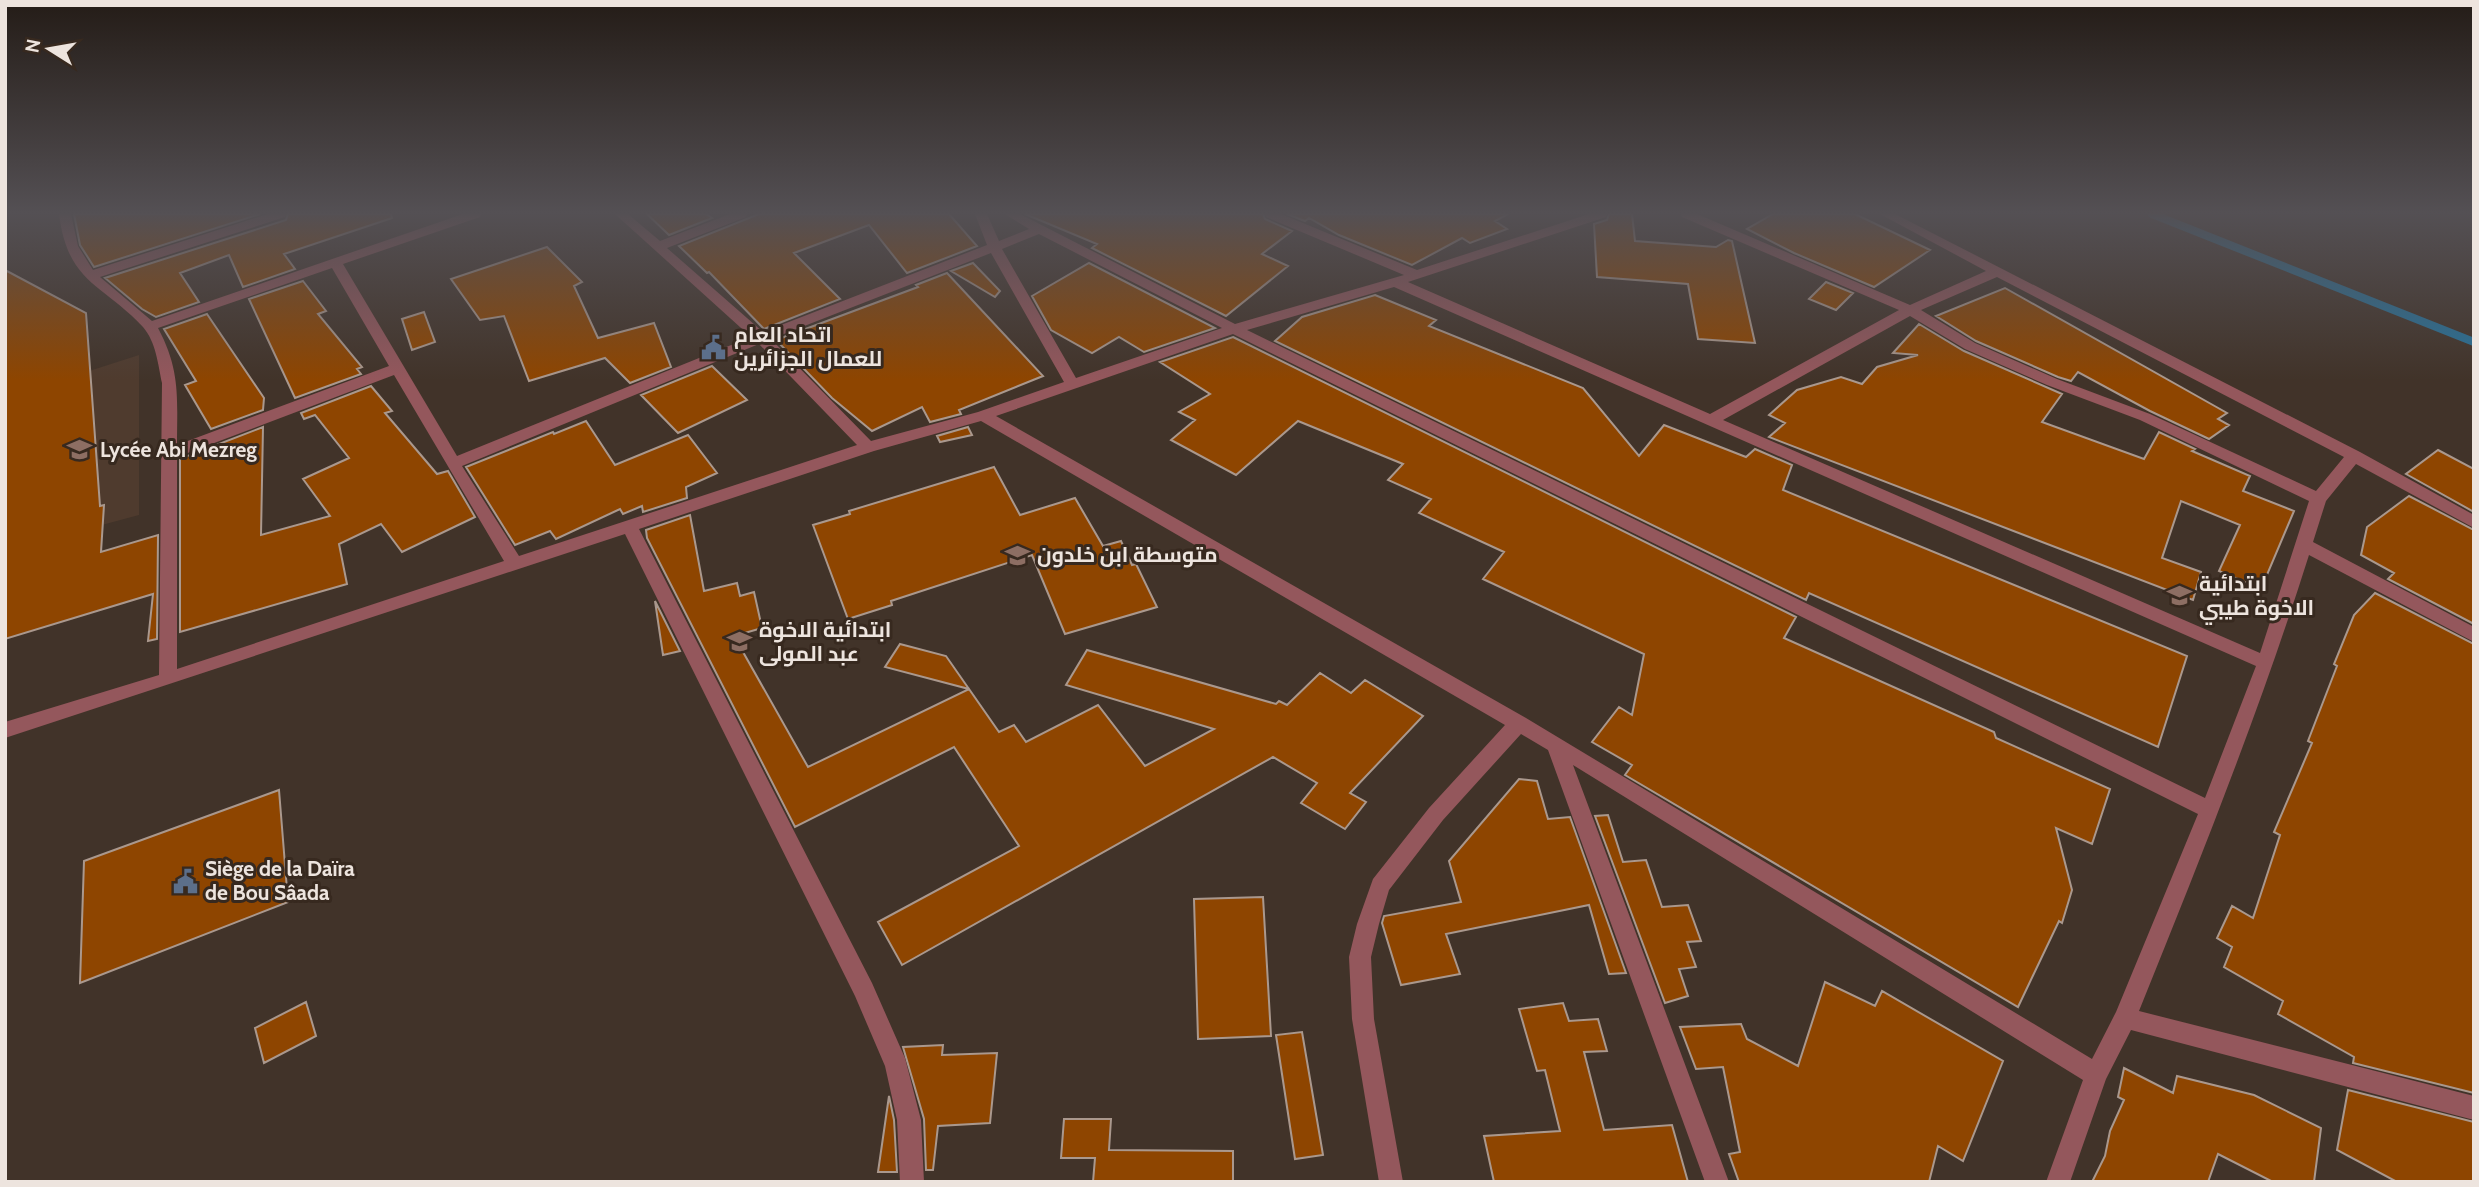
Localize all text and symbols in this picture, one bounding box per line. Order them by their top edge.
north arrow [14,14,84,84]
text: N [20,37,45,55]
place label: اتحاد العام للعمال الجزائرين [734,322,882,371]
public building icon: اتحاد العام للعمال الجزائرين [700,333,728,361]
school or university icon: Lycée Abi Mezreg [66,436,94,464]
place label: Lycée Abi Mezreg [100,437,257,462]
school or university icon: متوسطة ابن خلدون [1003,541,1031,569]
place label: متوسطة ابن خلدون [1037,542,1218,568]
place label: ابتدائية الاخوة طيبي [2199,571,2314,625]
school or university icon: ابتدائية الاخوة طيبي [2165,582,2193,610]
place label: ابتدائية الاخوة عبد المولى [759,617,891,667]
school or university icon: ابتدائية الاخوة عبد المولى [725,628,753,656]
place label: Siège de la Daïra de Bou Sâada [205,856,355,905]
public building icon: Siège de la Daïra de Bou Sâada [171,867,199,895]

